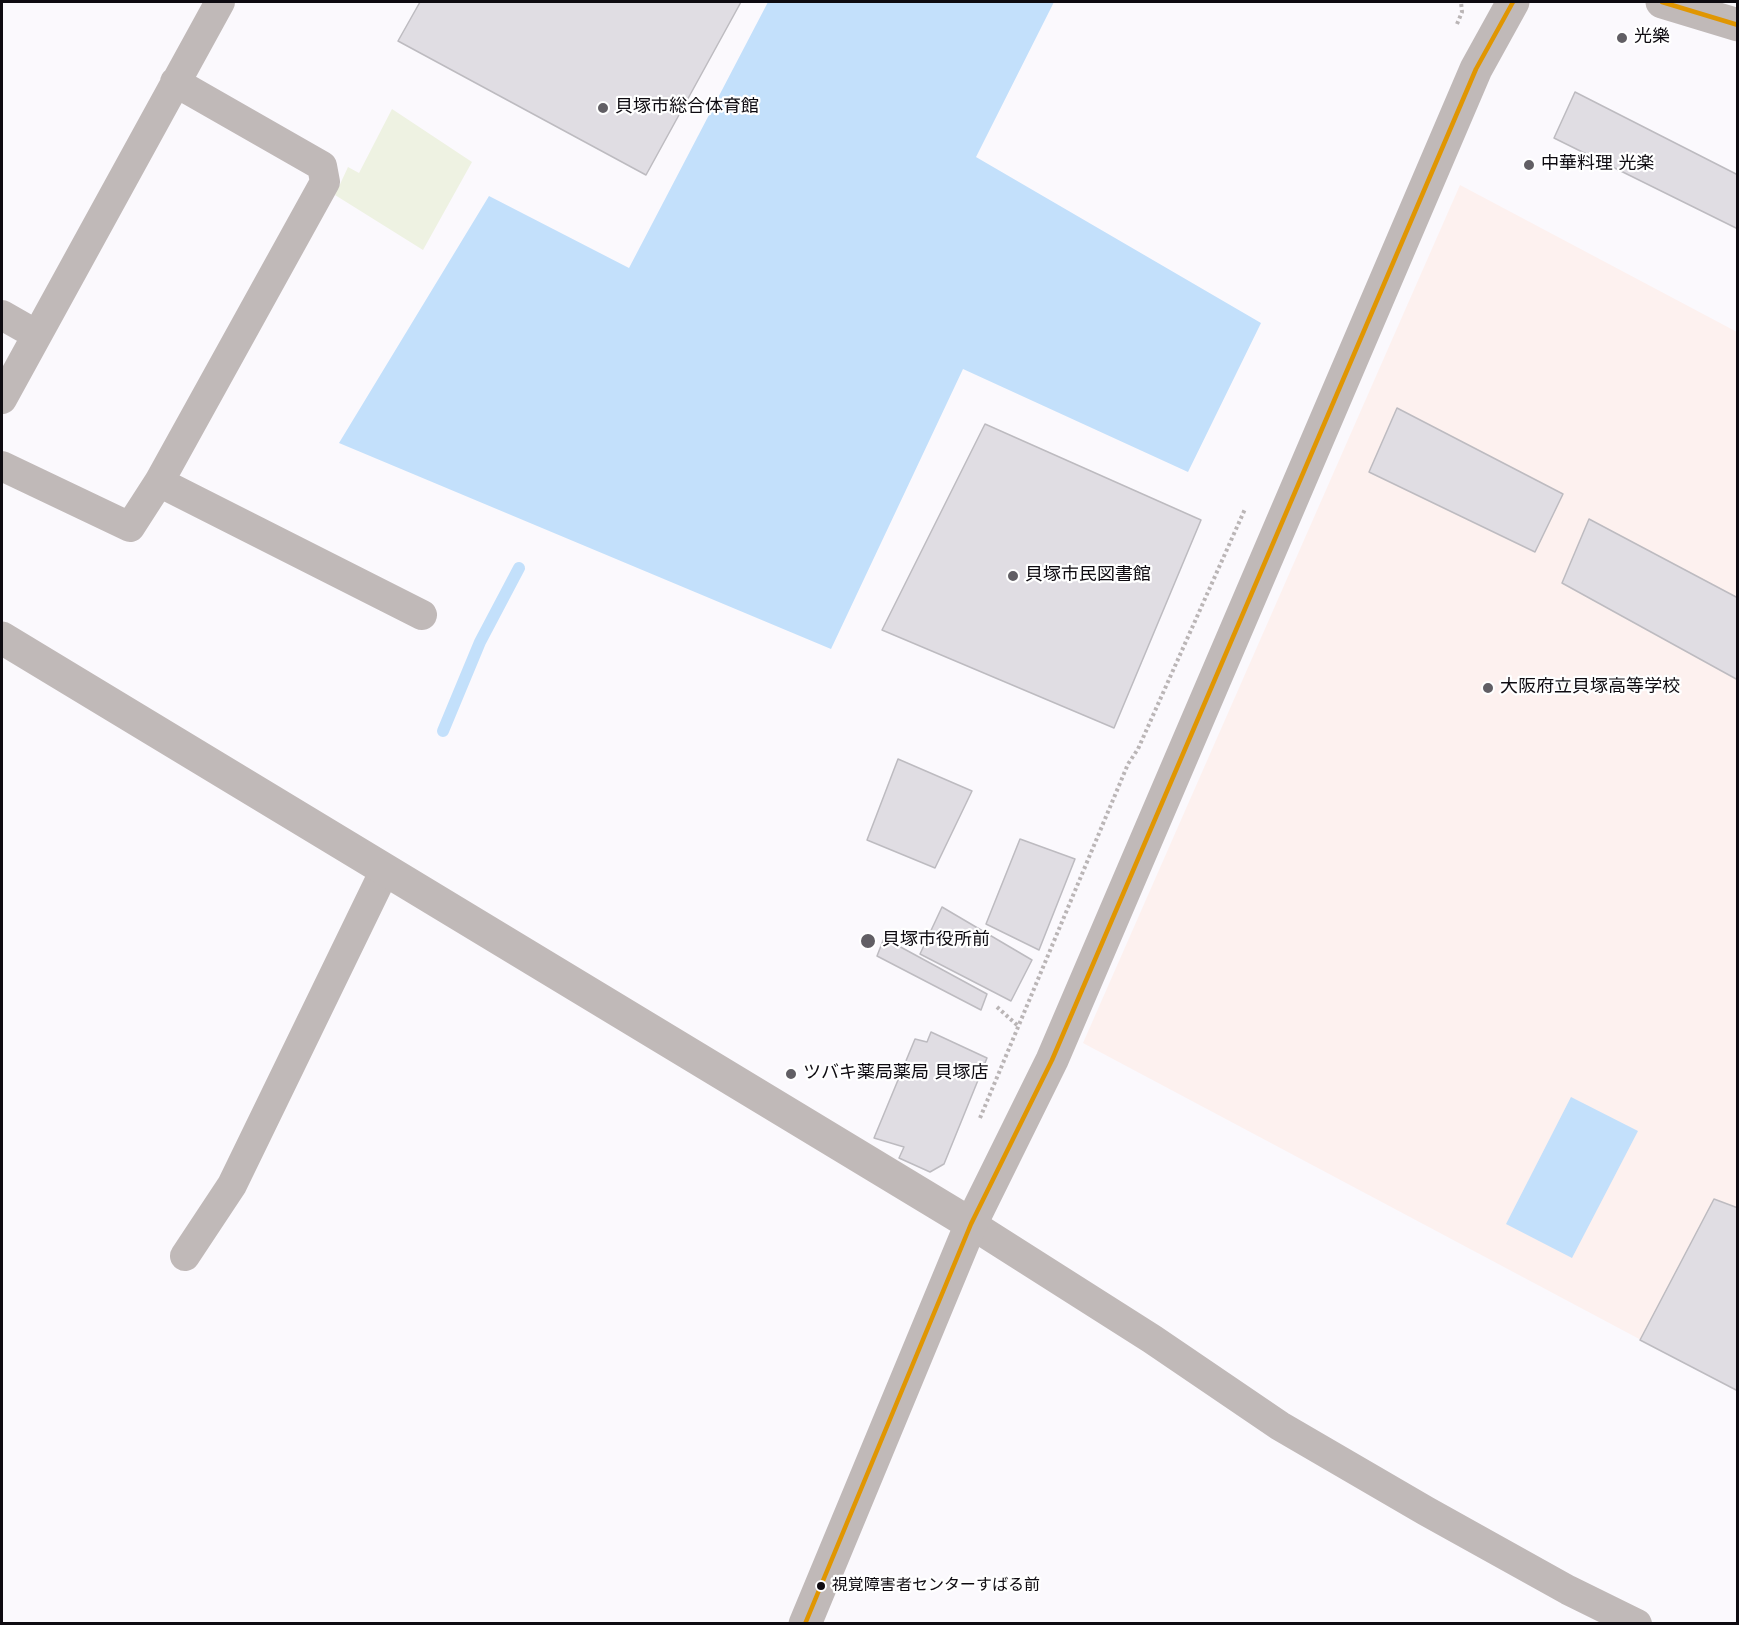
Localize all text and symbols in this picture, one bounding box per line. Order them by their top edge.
place label: 光樂 [1634,27,1670,49]
marker: 光樂 [1615,31,1629,45]
place label: 貝塚市総合体育館 [615,97,759,119]
marker: 貝塚市総合体育館 [596,101,610,115]
place label: 中華料理 光楽 [1541,154,1654,176]
marker: 中華料理 光楽 [1522,158,1536,172]
place label: 貝塚市民図書館 [1025,565,1151,587]
marker: 貝塚市民図書館 [1006,569,1020,583]
place label: 大阪府立貝塚高等学校 [1500,677,1680,699]
marker: 大阪府立貝塚高等学校 [1481,681,1495,695]
place label: 貝塚市役所前 [882,930,990,952]
marker: 貝塚市役所前 [859,932,877,950]
place label: ツバキ薬局薬局 貝塚店 [803,1063,988,1085]
marker: ツバキ薬局薬局 貝塚店 [784,1067,798,1081]
place label: 視覚障害者センターすばる前 [832,1576,1040,1596]
marker: 視覚障害者センターすばる前 [815,1580,827,1592]

